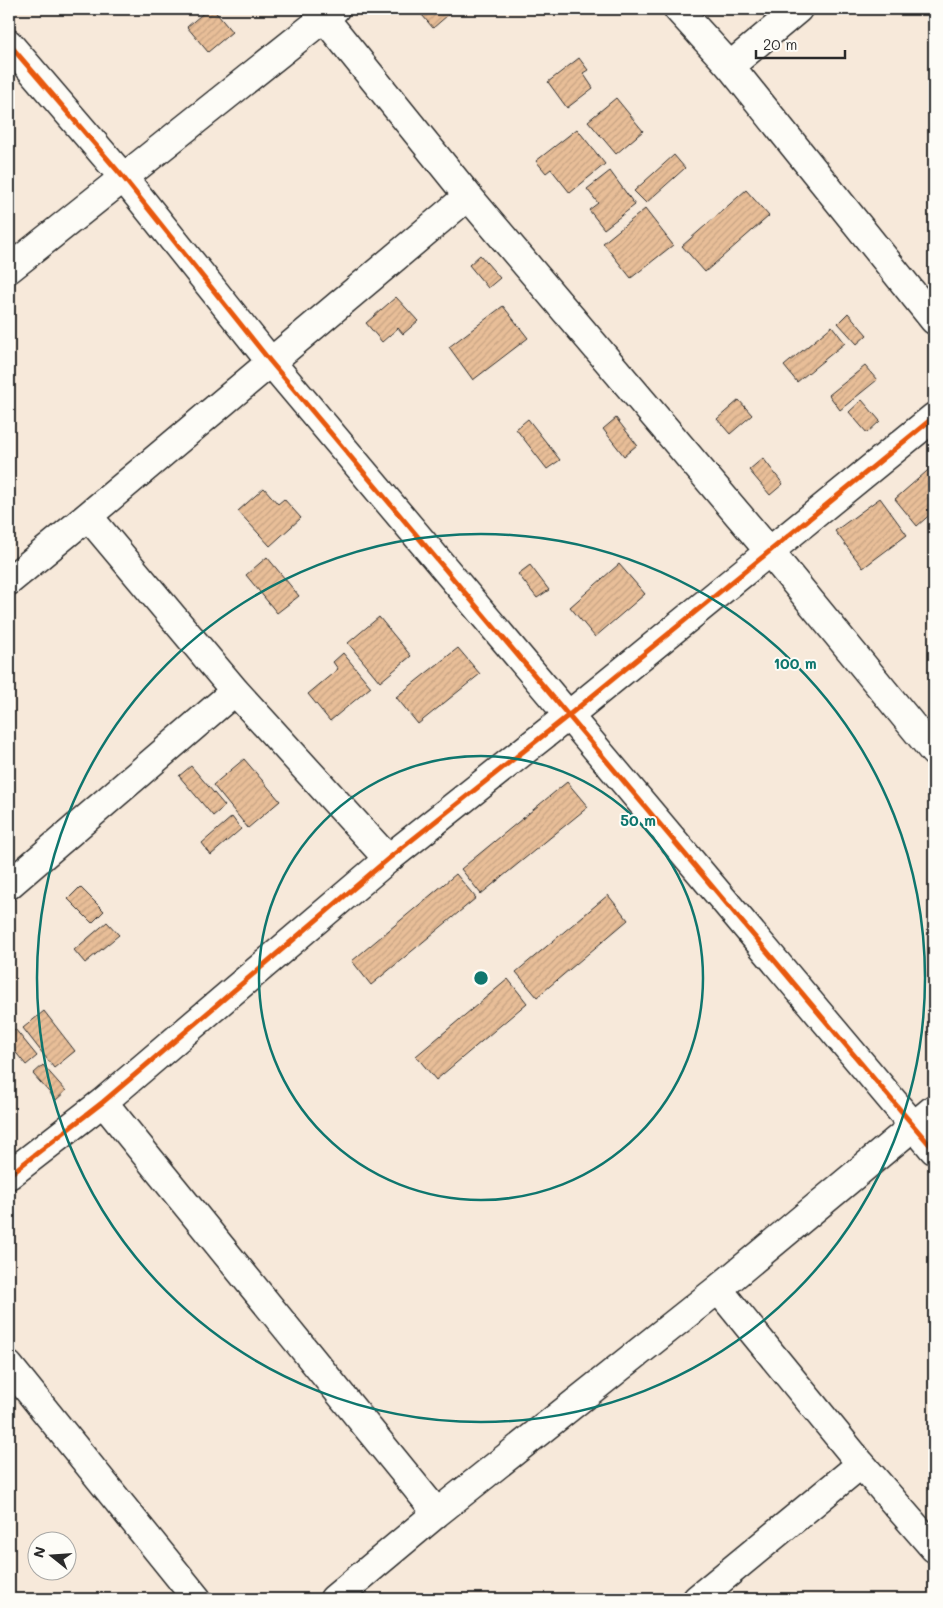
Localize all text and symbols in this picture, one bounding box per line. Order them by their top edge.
scale bar [756,28,844,60]
text: 20 m [763,34,797,54]
text: 100 m [773,653,817,673]
text: 50 m [620,810,656,830]
centre of rings [472,969,490,987]
north arrow [28,1530,78,1580]
text: N [28,1544,50,1560]

